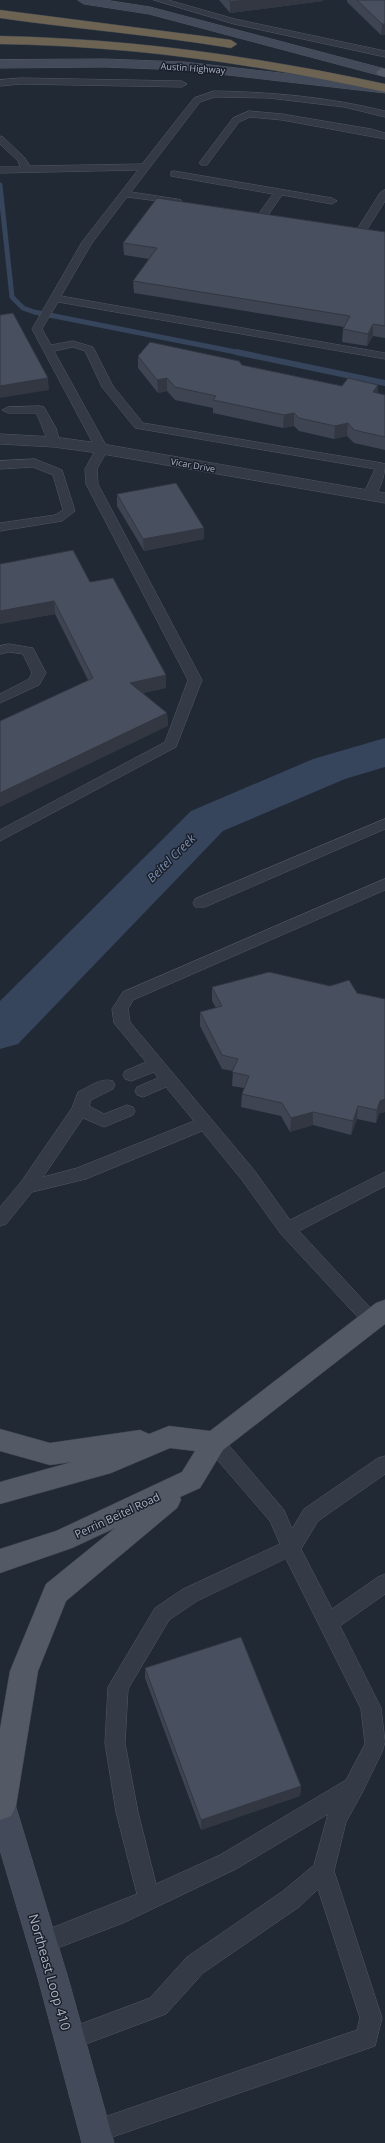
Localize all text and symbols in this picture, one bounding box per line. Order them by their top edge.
street label: Austin Highway [160,59,226,77]
street label: Vicar Drive [170,455,216,475]
water label: Beitel Creek [143,829,200,886]
street label: Perrin Beitel Road [72,1489,162,1541]
street label: Northeast Loop 410 [25,1912,75,2032]

